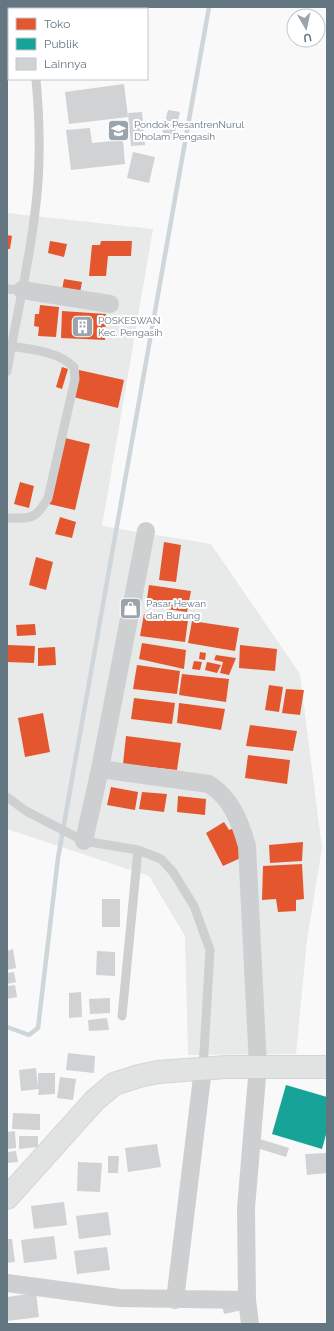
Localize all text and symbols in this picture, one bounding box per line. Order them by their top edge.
legend [8,8,148,80]
north arrow [286,8,326,48]
text: Toko [44,17,70,31]
text: U [302,30,313,44]
text: Publik [44,37,79,51]
text: Lainnya [44,57,87,71]
school or university icon: Pondok PesantrenNurul Dholam Pengasih [106,117,132,143]
place label: Pondok PesantrenNurul Dholam Pengasih [134,119,244,142]
building icon: POSKESWAN Kec. Pengasih [70,313,96,339]
place label: POSKESWAN Kec. Pengasih [98,315,162,338]
shop icon: Pasar Hewan dan Burung [118,596,144,622]
place label: Pasar Hewan dan Burung [146,598,206,621]

